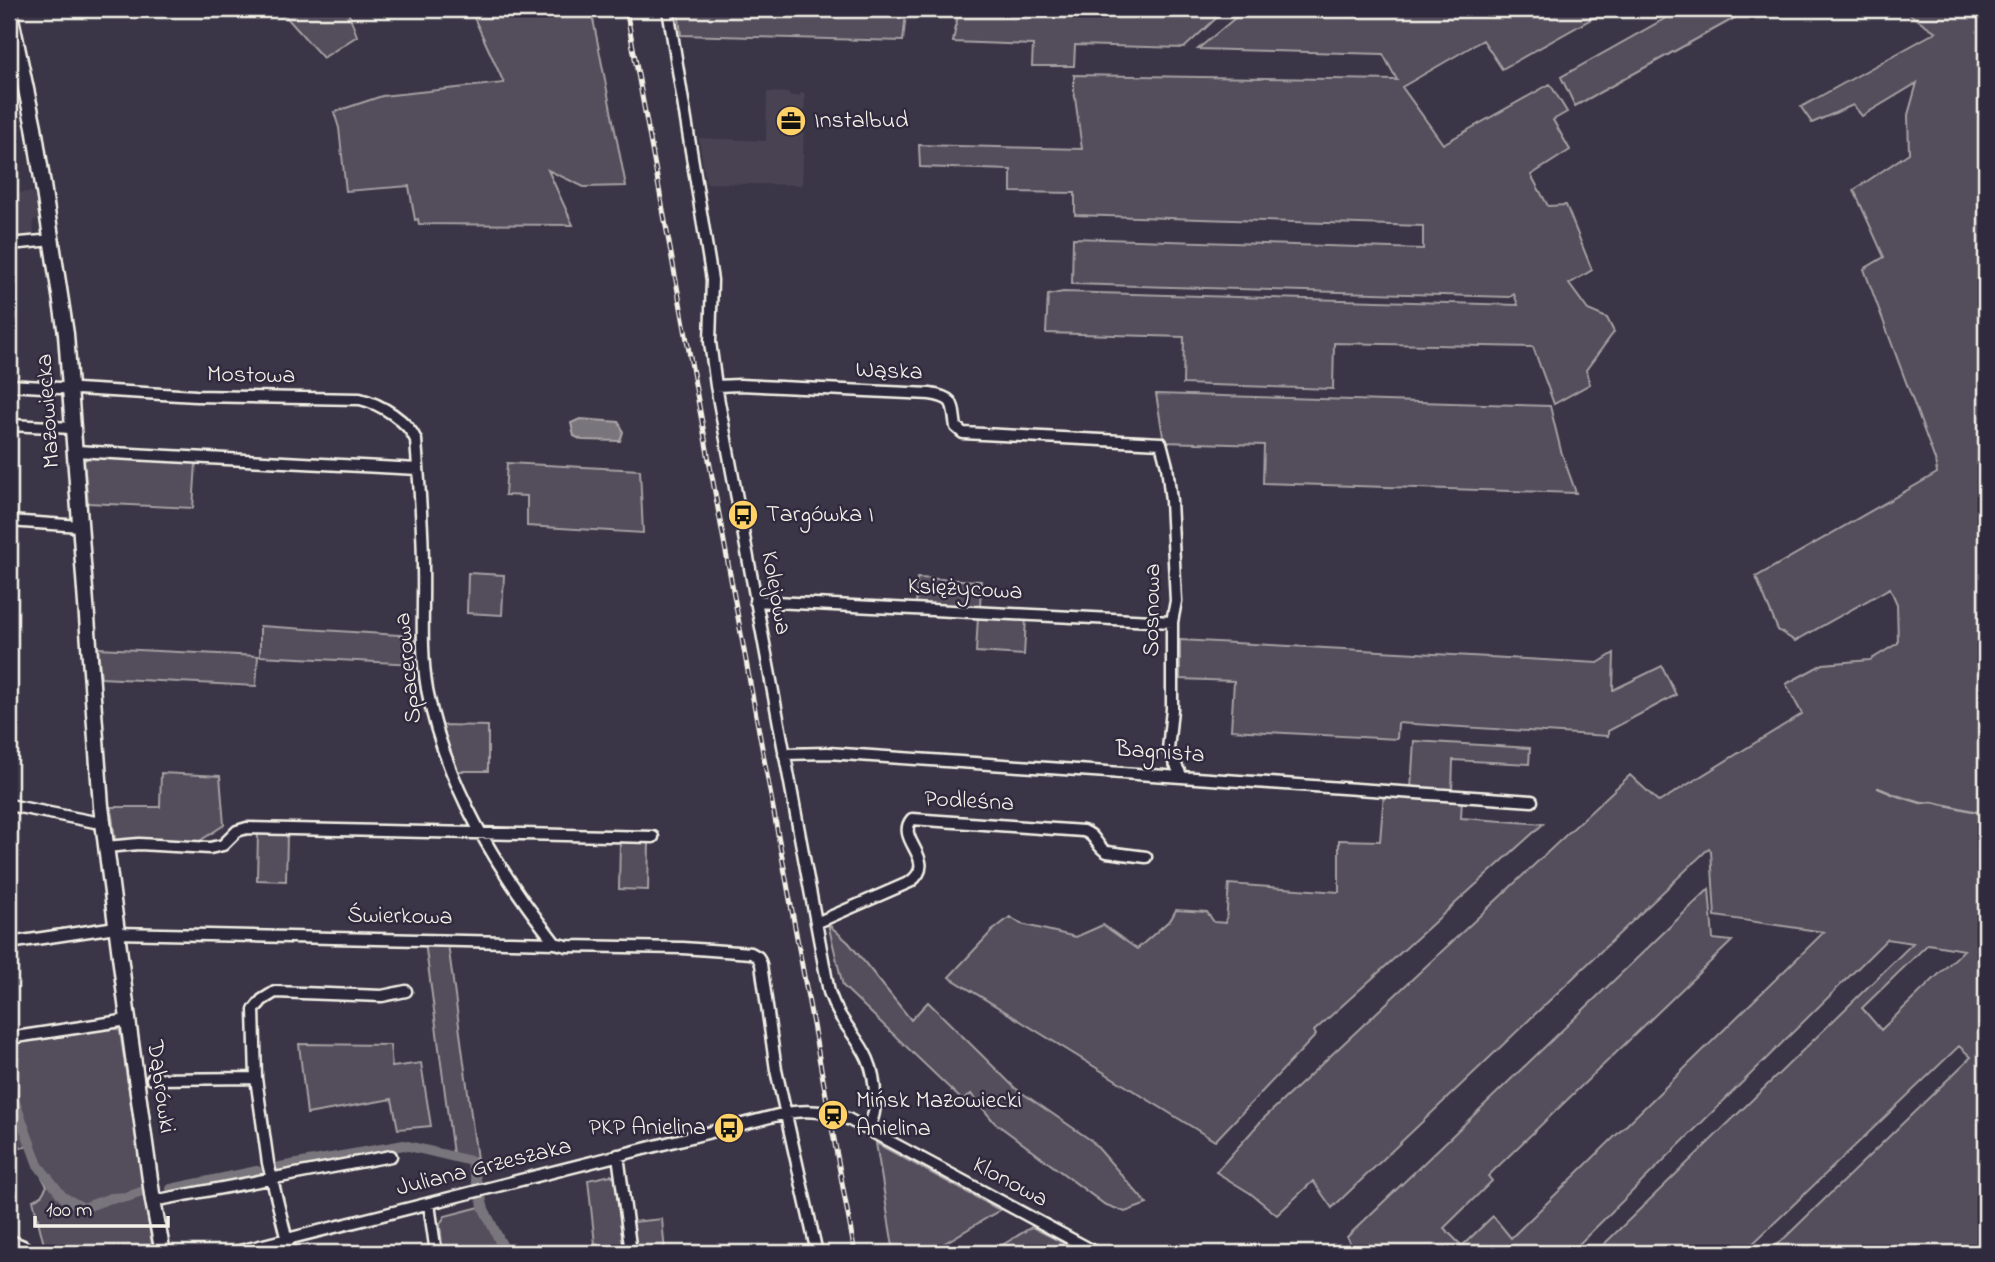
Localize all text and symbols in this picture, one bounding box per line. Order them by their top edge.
office icon: Instalbud [774,104,808,138]
place label: Instalbud [814,104,909,139]
street label: Mazowiecka [28,352,70,470]
street label: Wąska [855,353,923,391]
street label: Mostowa [206,358,296,394]
bus stop icon: Targówka I [726,498,760,532]
place label: Targówka I [766,498,874,533]
street label: Kolejowa [750,549,800,637]
street label: Sosnowa [1135,563,1171,657]
street label: Księżycowa [907,570,1023,611]
street label: Spacerowa [386,611,432,725]
street label: Bagnista [1113,732,1206,774]
street label: Podleśna [923,782,1015,822]
street label: Świerkowa [347,899,453,935]
street label: Dąbrówki [136,1037,184,1136]
place label: Mińsk Mazowiecki Anielina [856,1084,1022,1147]
station icon: Mińsk Mazowiecki Anielina [816,1098,850,1132]
place label: PKP Anielina [589,1111,706,1146]
bus stop icon: PKP Anielina [712,1111,746,1145]
street label: Juliana Grzeszaka [393,1129,575,1207]
street label: Klonowa [966,1148,1054,1218]
scale bar [35,1185,168,1229]
text: 100 m [46,1196,92,1226]

